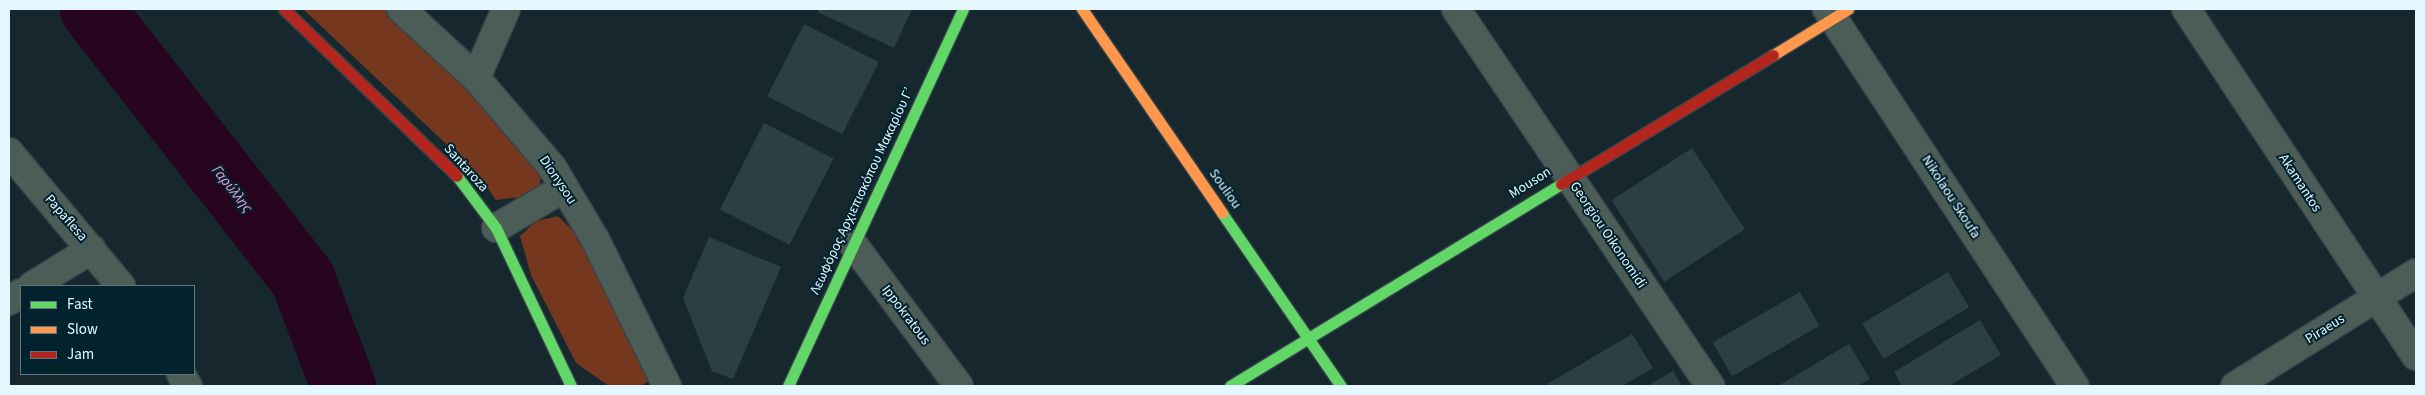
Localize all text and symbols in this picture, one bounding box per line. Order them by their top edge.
street label: Λεωφόρος Αρχιεπισκόπου Μακαρίου Γ’ [807,85,917,297]
street label: Santaroza [440,141,492,195]
street label: Akamantos [2275,151,2325,215]
street label: Nikolaou Skoufa [1918,152,1984,242]
street label: Dionysou [536,153,580,207]
water label: Γαρύλλης [208,162,256,216]
street label: Mouson [1506,164,1554,202]
street label: Souliou [1205,166,1245,212]
street label: Georgiou Oikonomidi [1566,179,1650,291]
street label: Papaflesa [41,191,91,245]
street label: Ippokratous [878,282,934,348]
legend [20,285,195,375]
text: Fast [67,294,93,315]
street label: Piraeus [2302,310,2348,348]
text: Slow [67,319,98,340]
text: Jam [67,344,94,365]

